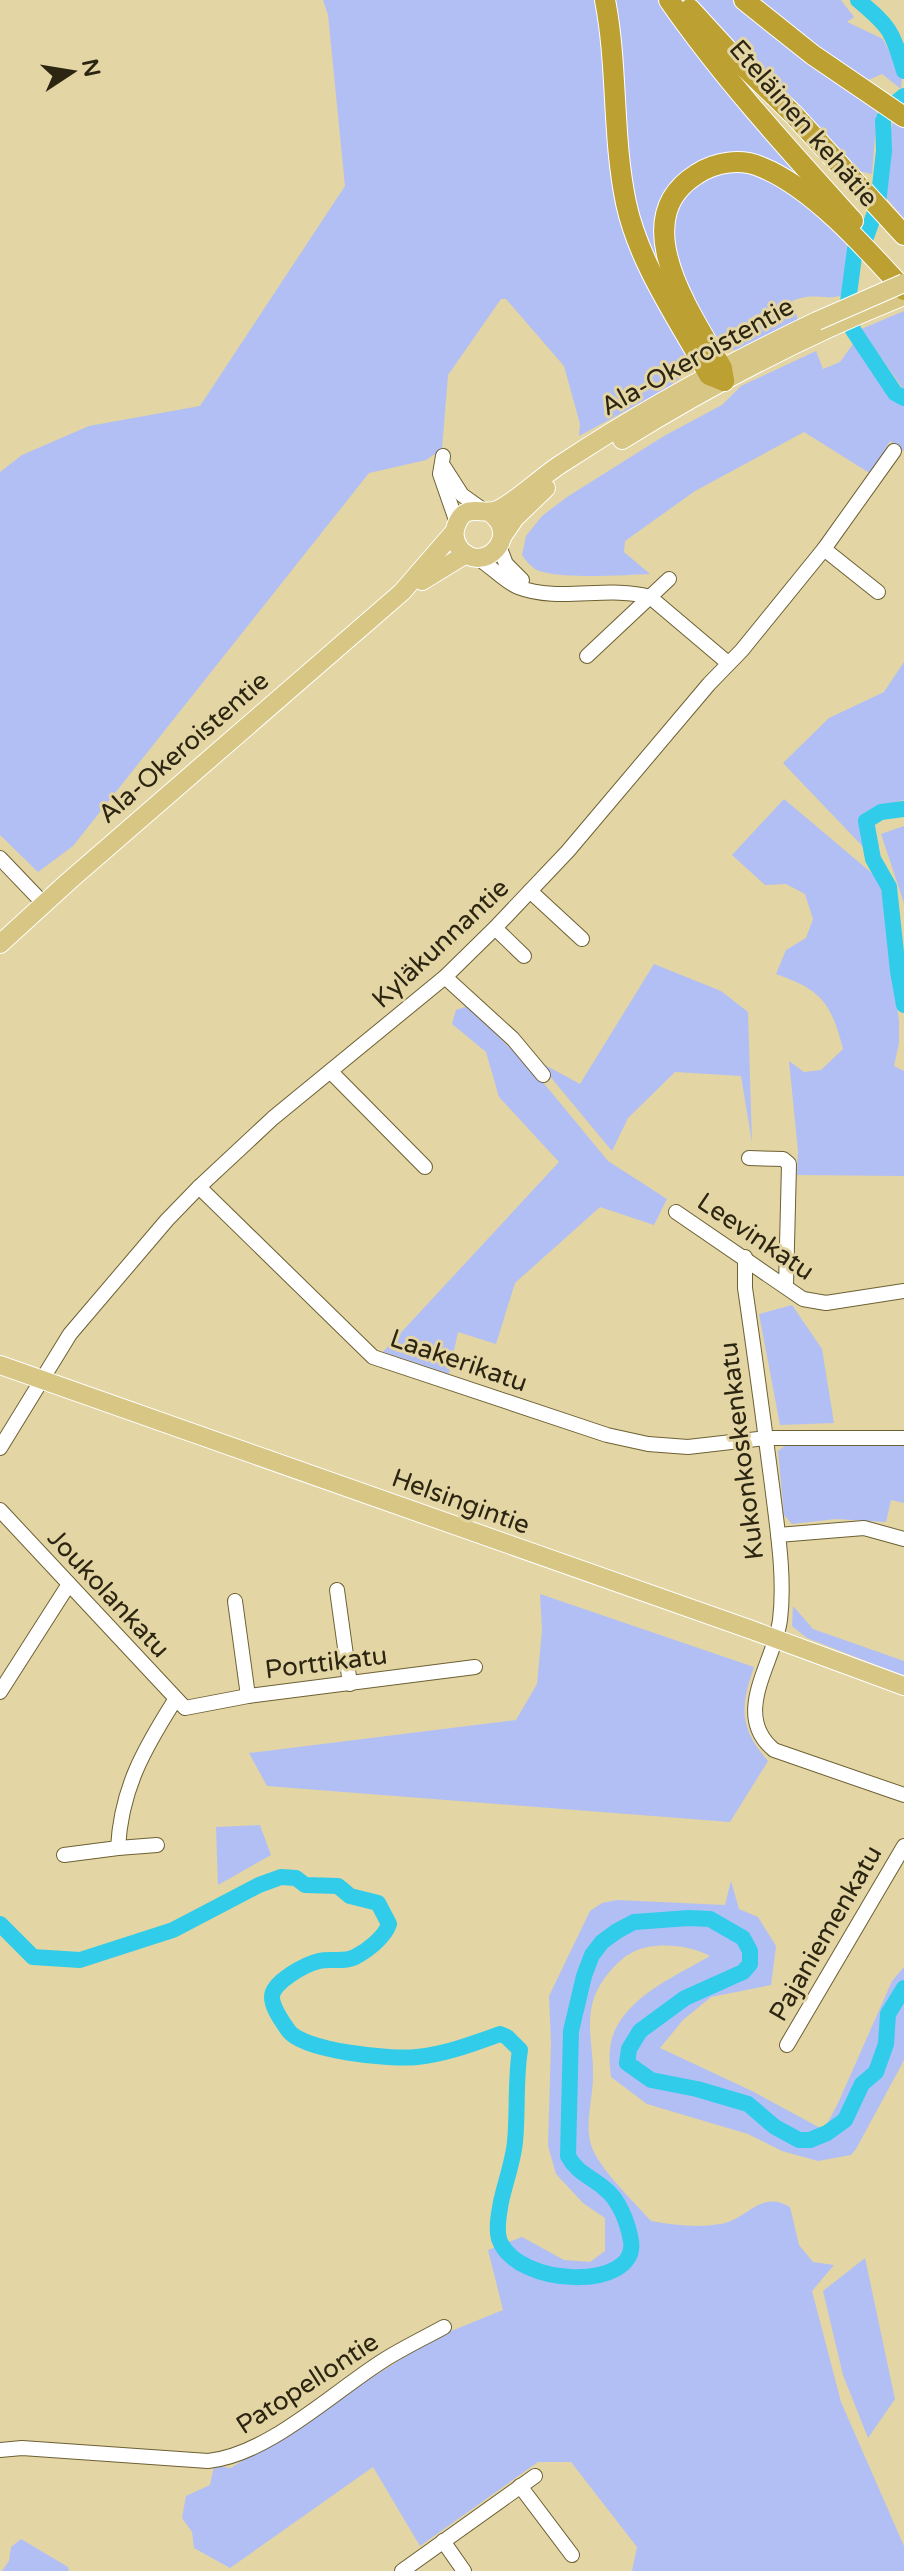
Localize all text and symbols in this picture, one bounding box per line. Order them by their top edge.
north arrow [32,32,112,112]
street label: Eteläinen kehätie [723,33,885,213]
text: N [76,57,105,79]
street label: Ala-Okeroistentie [595,291,799,422]
street label: Ala-Okeroistentie [92,665,275,830]
street label: Kyläkunnantie [366,872,515,1015]
street label: Leevinkatu [691,1186,820,1287]
street label: Laakerikatu [386,1322,532,1398]
street label: Kukonkoskenkatu [713,1340,770,1562]
street label: Helsingintie [388,1462,534,1541]
street label: Joukolankatu [41,1523,176,1664]
street label: Porttikatu [263,1640,389,1685]
street label: Pajaniemenkatu [762,1840,888,2027]
street label: Patopellontie [230,2326,384,2441]

